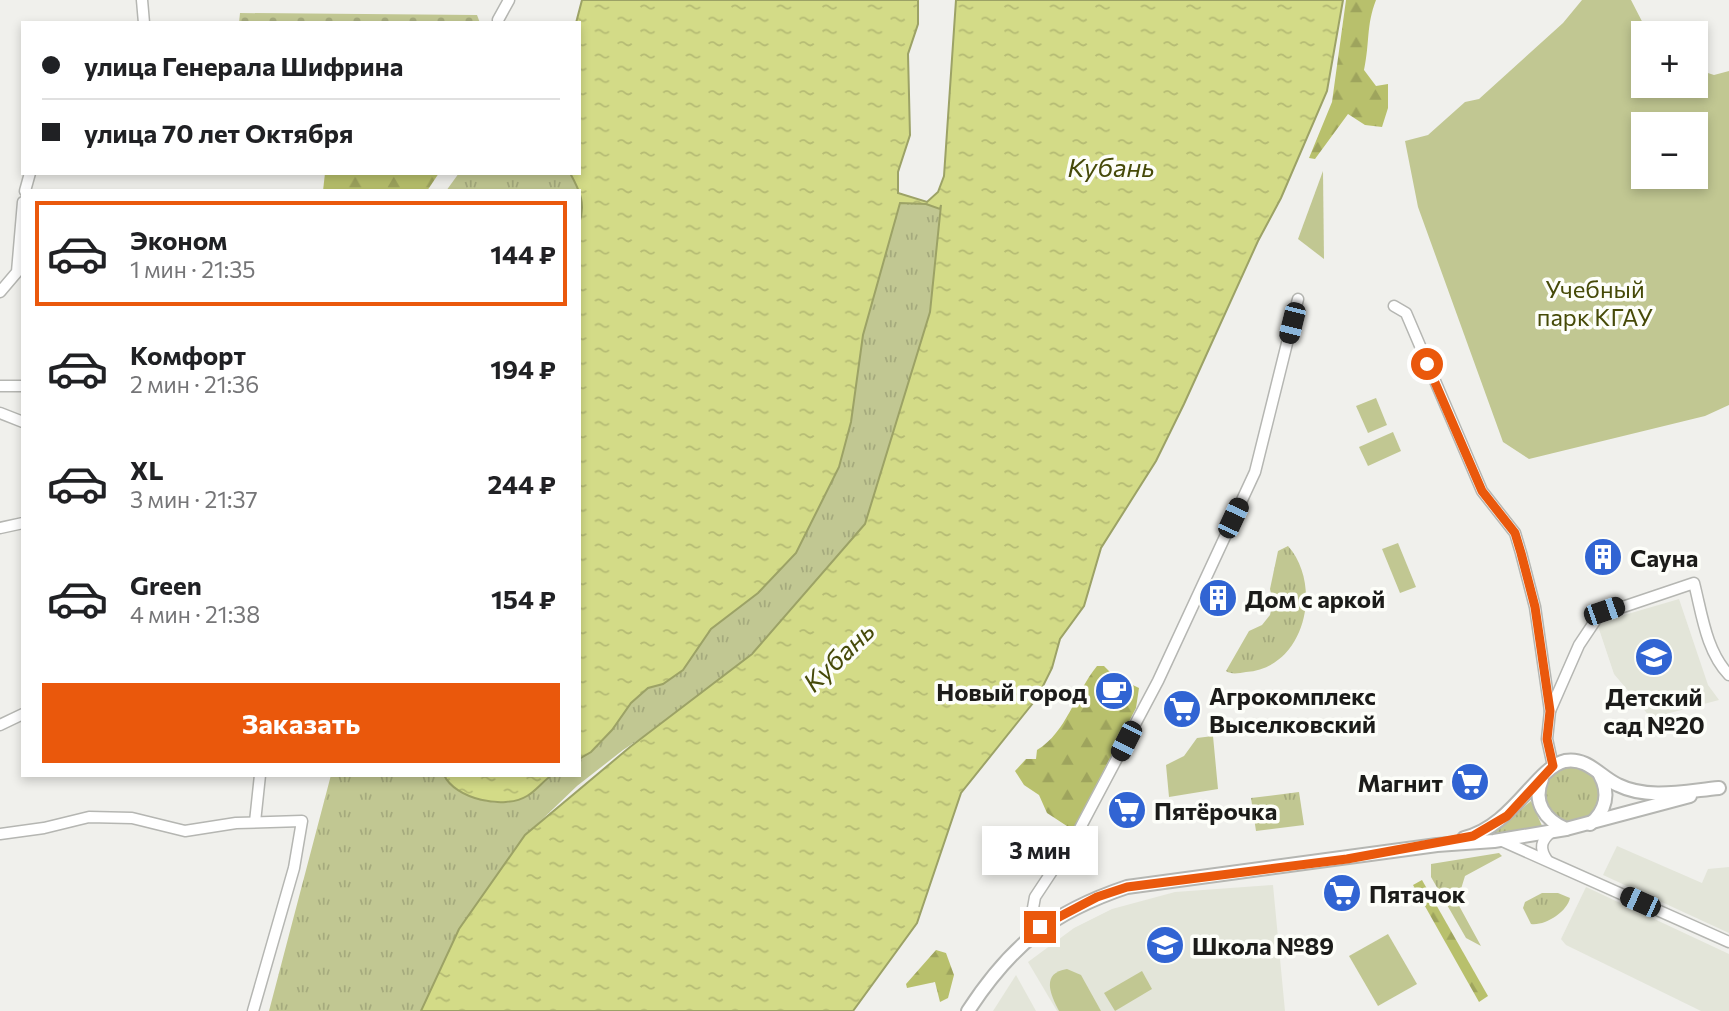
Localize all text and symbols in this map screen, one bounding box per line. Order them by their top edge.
map controls [1631,21,1708,189]
button: + [1631,21,1708,98]
text: улица Генерала Шифрина [84,50,403,81]
button: − [1631,112,1708,189]
text: улица 70 лет Октября [84,117,353,148]
water label: Кубань [1067,151,1155,182]
icon: car [46,222,109,285]
text: Эконом [130,224,227,255]
text: 144 ₽ [490,238,556,269]
text: 1 мин · 21:35 [130,255,256,283]
park label: Учебный парк КГАУ [1537,274,1653,331]
car [1277,300,1308,346]
icon: car [46,337,109,400]
text: Комфорт [130,339,246,370]
route start [1411,348,1443,380]
text: 194 ₽ [490,353,556,384]
text: 2 мин · 21:36 [130,370,259,398]
icon: car [46,452,109,515]
text: XL [130,454,164,485]
text: 244 ₽ [488,468,556,499]
text: 3 мин · 21:37 [130,485,258,513]
car [1215,495,1252,541]
building icon: Сауна [1582,536,1624,578]
place label: Сауна [1630,543,1698,572]
icon: car [46,567,109,630]
text: Green [130,569,202,600]
building icon: Дом с аркой [1197,577,1239,619]
text: 154 ₽ [491,583,556,614]
place label: Дом с аркой [1245,584,1385,613]
car [1581,594,1628,628]
text: 4 мин · 21:38 [130,600,260,628]
water label: Кубань [796,615,880,697]
school or university icon: Детский сад №20 [1633,636,1675,678]
cafe icon: Новый город [1093,670,1135,712]
place label: Новый город [936,677,1087,706]
place label: Агрокомплекс Выселковский [1209,681,1376,738]
place label: Детский сад №20 [1603,682,1705,739]
button: Заказать [42,683,560,763]
supermarket icon: Агрокомплекс Выселковский [1161,688,1203,730]
car [1108,718,1145,764]
supermarket icon: Магнит [1449,761,1491,803]
place label: Магнит [1358,768,1443,797]
supermarket icon: Пятёрочка [1106,789,1148,831]
place label: Пятёрочка [1154,796,1277,825]
callout: 3 мин [982,825,1098,874]
text: 3 мин [1009,836,1071,864]
supermarket icon: Пятачок [1321,872,1363,914]
place label: Пятачок [1369,879,1466,908]
car [1617,884,1664,920]
route end [1024,911,1056,943]
school or university icon: Школа №89 [1144,924,1186,966]
place label: Школа №89 [1192,931,1334,960]

